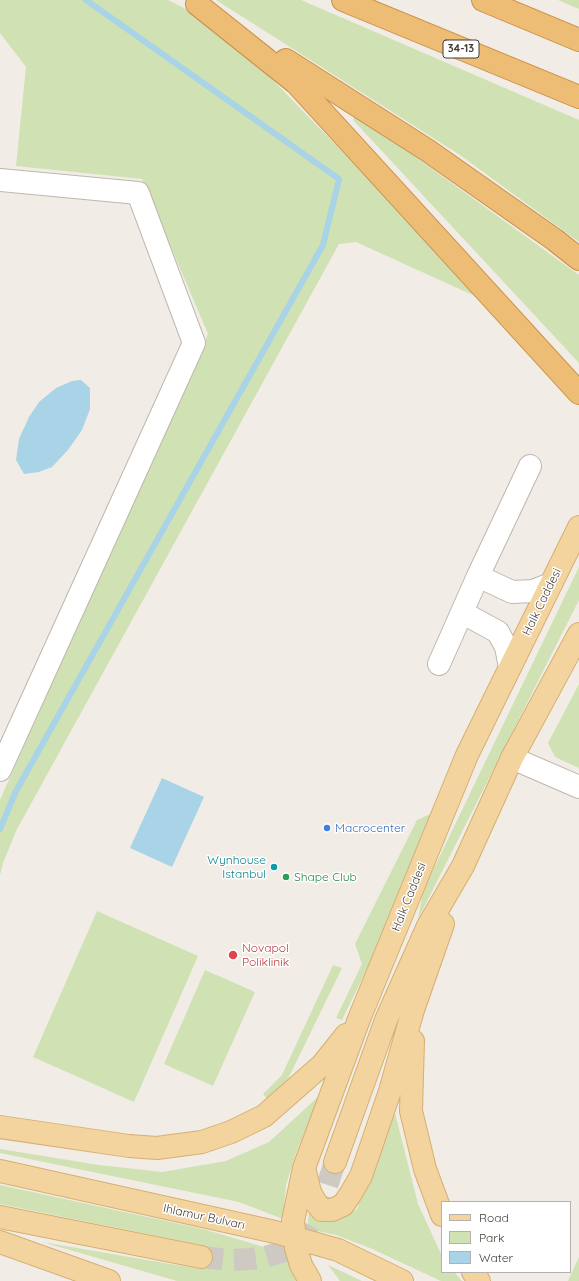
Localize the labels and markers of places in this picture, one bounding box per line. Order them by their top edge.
place label: Macrocenter [335,821,405,835]
marker: Macrocenter [322,823,332,833]
place label: Wynhouse Istanbul [207,853,266,881]
marker: Wynhouse Istanbul [269,862,279,872]
place label: Shape Club [294,870,357,884]
marker: Shape Club [281,872,291,882]
place label: Novapol Poliklinik [242,941,289,969]
marker: Novapol Poliklinik [227,949,239,961]

